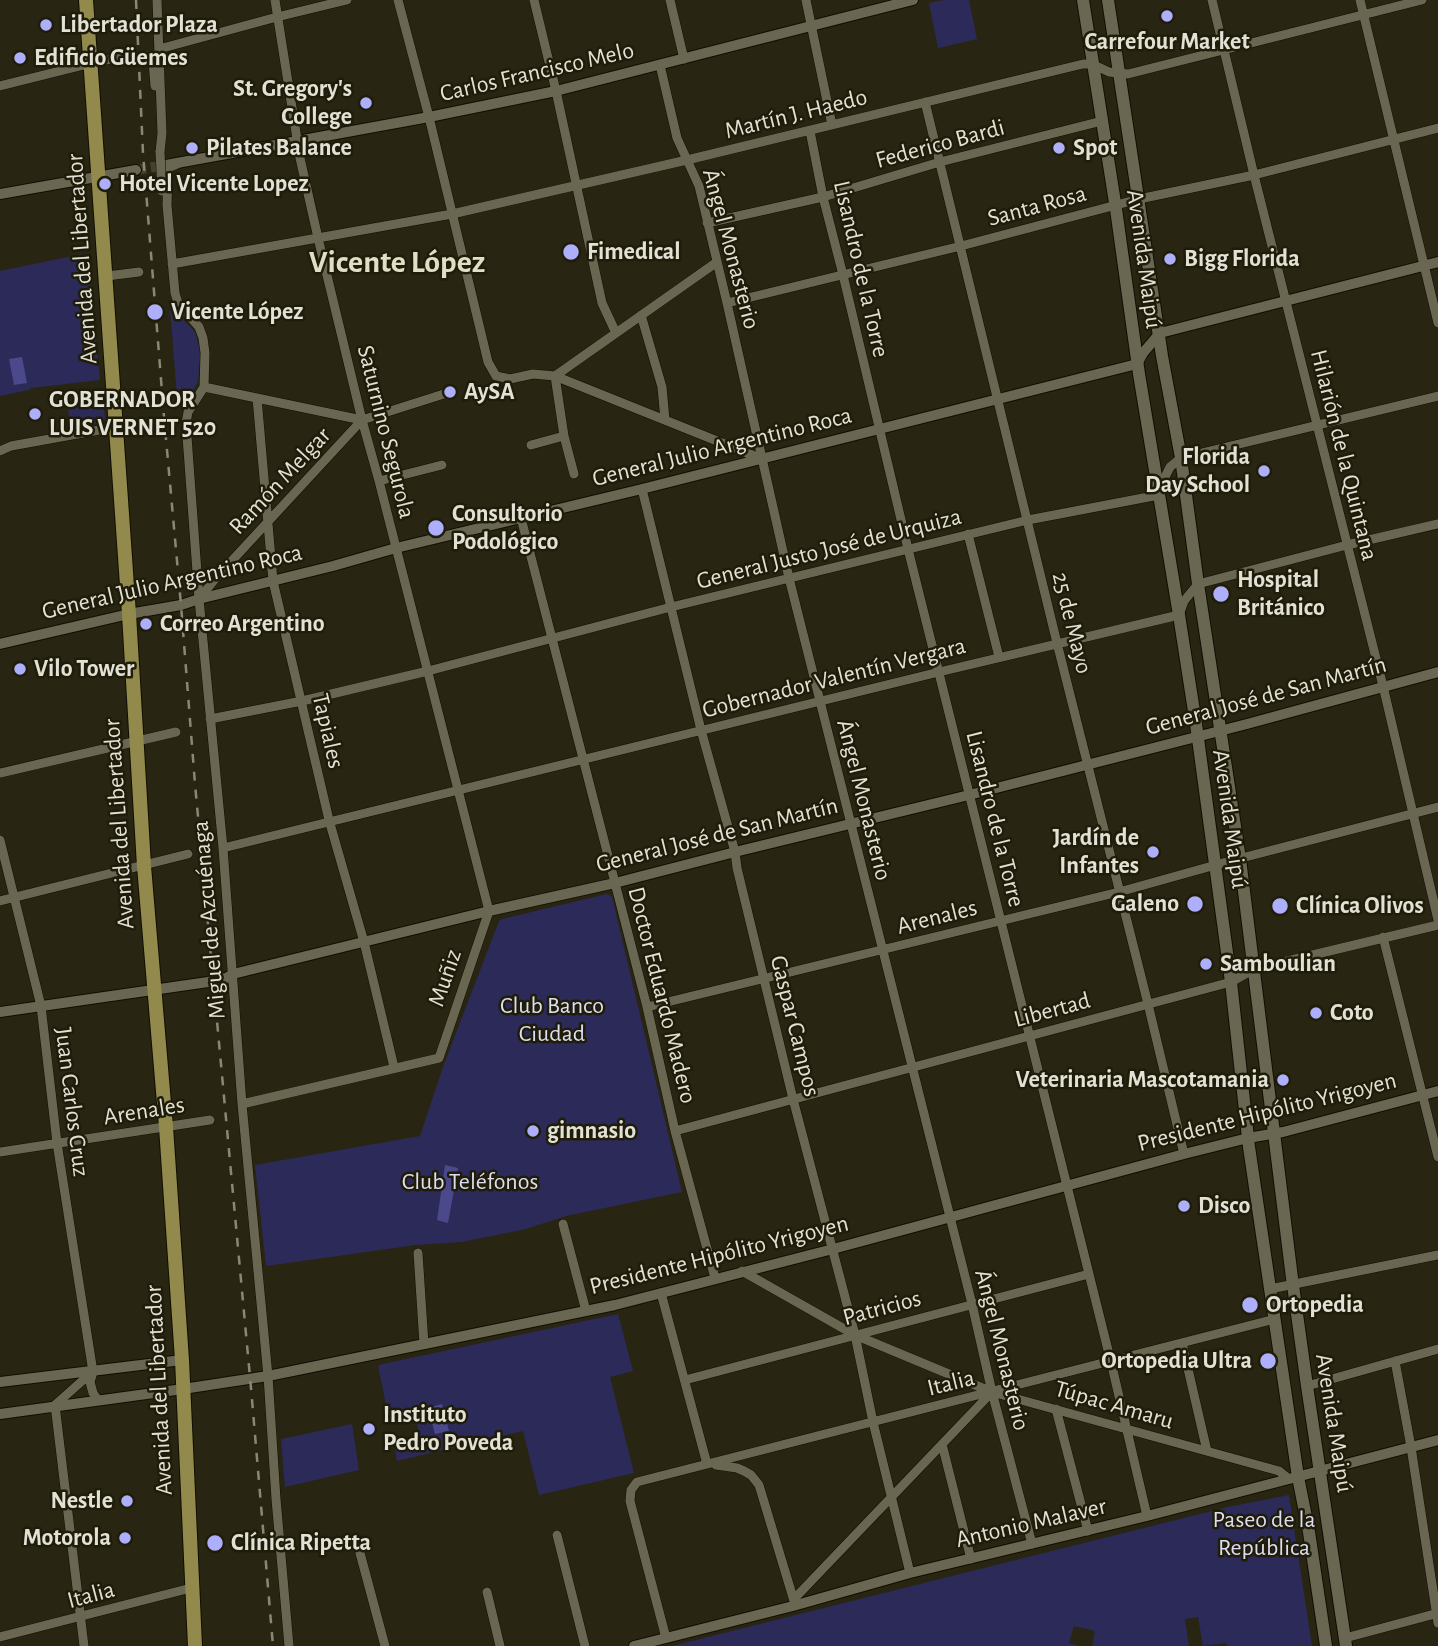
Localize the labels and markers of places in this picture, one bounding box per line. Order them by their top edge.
marker: Carrefour Market [1159,8,1175,24]
place label: Libertador Plaza [60,11,218,39]
marker: Libertador Plaza [38,17,54,33]
place label: Carrefour Market [1084,28,1250,56]
place label: Edificio Güemes [34,44,188,72]
marker: Edificio Güemes [12,50,28,66]
place label: St. Gregory's College [233,75,352,131]
marker: St. Gregory's College [358,95,374,111]
place label: Pilates Balance [206,134,352,162]
place label: Spot [1073,134,1117,162]
marker: Pilates Balance [184,140,200,156]
marker: Spot [1051,140,1067,156]
place label: Hotel Vicente Lopez [119,170,309,198]
marker: Hotel Vicente Lopez [97,176,113,192]
place label: Fimedical [587,238,681,266]
marker: Fimedical [561,242,581,262]
place label: Bigg Florida [1184,245,1300,273]
marker: Bigg Florida [1162,251,1178,267]
place label: Vicente López [171,298,304,326]
marker: Vicente López [145,302,165,322]
place label: AySA [464,378,515,406]
marker: AySA [442,384,458,400]
place label: GOBERNADOR LUIS VERNET 520 [49,386,216,442]
marker: GOBERNADOR LUIS VERNET 520 [27,406,43,422]
place label: Florida Day School [1145,443,1250,499]
marker: Florida Day School [1256,463,1272,479]
place label: Consultorio Podológico [452,500,563,556]
marker: Consultorio Podológico [426,518,446,538]
place label: Hospital Británico [1237,566,1325,622]
marker: Hospital Británico [1211,584,1231,604]
place label: Correo Argentino [160,610,325,638]
marker: Correo Argentino [138,616,154,632]
place label: Vilo Tower [34,655,134,683]
marker: Vilo Tower [12,661,28,677]
place label: Jardín de Infantes [1052,824,1139,880]
marker: Jardín de Infantes [1145,844,1161,860]
place label: Galeno [1111,890,1179,918]
place label: Clínica Olivos [1296,892,1424,920]
marker: Galeno [1185,894,1205,914]
marker: Clínica Olivos [1270,896,1290,916]
place label: Samboulian [1220,950,1336,978]
marker: Samboulian [1198,956,1214,972]
place label: Coto [1330,999,1374,1027]
marker: Coto [1308,1005,1324,1021]
place label: Veterinaria Mascotamania [1015,1066,1269,1094]
marker: Veterinaria Mascotamania [1275,1072,1291,1088]
place label: gimnasio [547,1117,636,1145]
marker: gimnasio [525,1123,541,1139]
place label: Disco [1198,1192,1250,1220]
marker: Disco [1176,1198,1192,1214]
place label: Ortopedia [1266,1291,1364,1319]
marker: Ortopedia [1240,1295,1260,1315]
place label: Ortopedia Ultra [1101,1347,1252,1375]
marker: Ortopedia Ultra [1258,1351,1278,1371]
place label: Instituto Pedro Poveda [383,1401,513,1457]
marker: Instituto Pedro Poveda [361,1421,377,1437]
place label: Nestle [51,1487,113,1515]
marker: Nestle [119,1493,135,1509]
place label: Motorola [23,1524,111,1552]
place label: Clínica Ripetta [231,1529,371,1557]
marker: Motorola [117,1530,133,1546]
marker: Clínica Ripetta [205,1533,225,1553]

